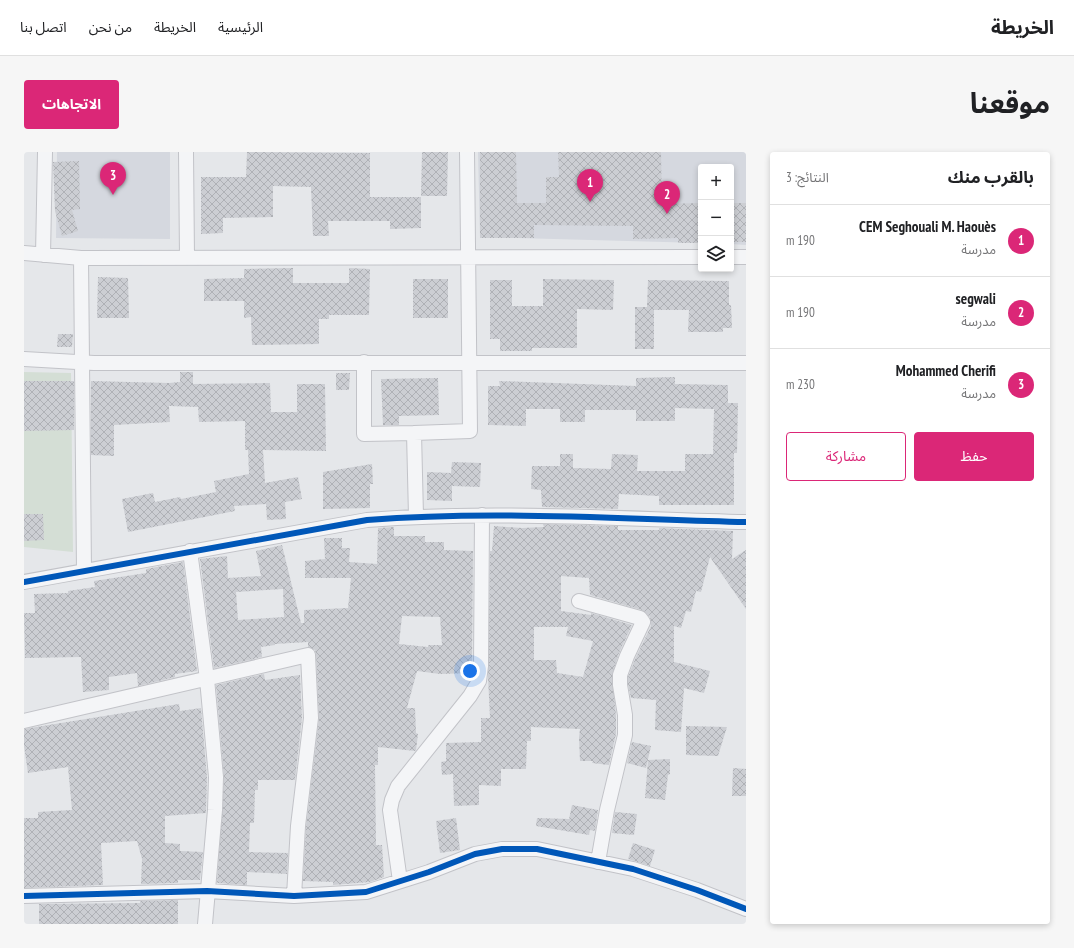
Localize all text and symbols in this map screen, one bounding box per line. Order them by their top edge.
text: الخريطة [991,15,1054,39]
text: اتصل بنا [20,18,67,36]
text: من نحن [89,18,132,36]
text: الخريطة [154,18,196,36]
text: الرئيسية [218,18,263,36]
button: الاتجاهات [24,80,119,129]
text: موقعنا [970,84,1050,121]
pin: 3 [100,162,126,195]
map controls [698,164,734,272]
button: + [698,164,734,200]
text: بالقرب منك [948,166,1034,188]
pin: 1 [577,169,603,202]
text: النتائج: 3 [786,169,829,186]
pin: 2 [654,181,680,214]
button: − [698,200,734,236]
text: CEM Seghouali M. Haouès [859,217,996,236]
text: 190 m [786,232,815,249]
text: 1 [1018,232,1024,249]
button: layers [698,236,734,272]
text: مدرسة [961,241,996,258]
text: segwali [956,289,996,308]
text: 190 m [786,304,815,321]
text: 2 [1018,304,1024,321]
text: مدرسة [961,313,996,330]
text: Mohammed Cherifi [896,361,996,380]
text: 230 m [786,376,815,393]
text: 3 [1018,376,1024,393]
text: مدرسة [961,385,996,402]
button: مشاركة [786,432,906,481]
button: حفظ [914,432,1034,481]
your location [460,661,480,681]

